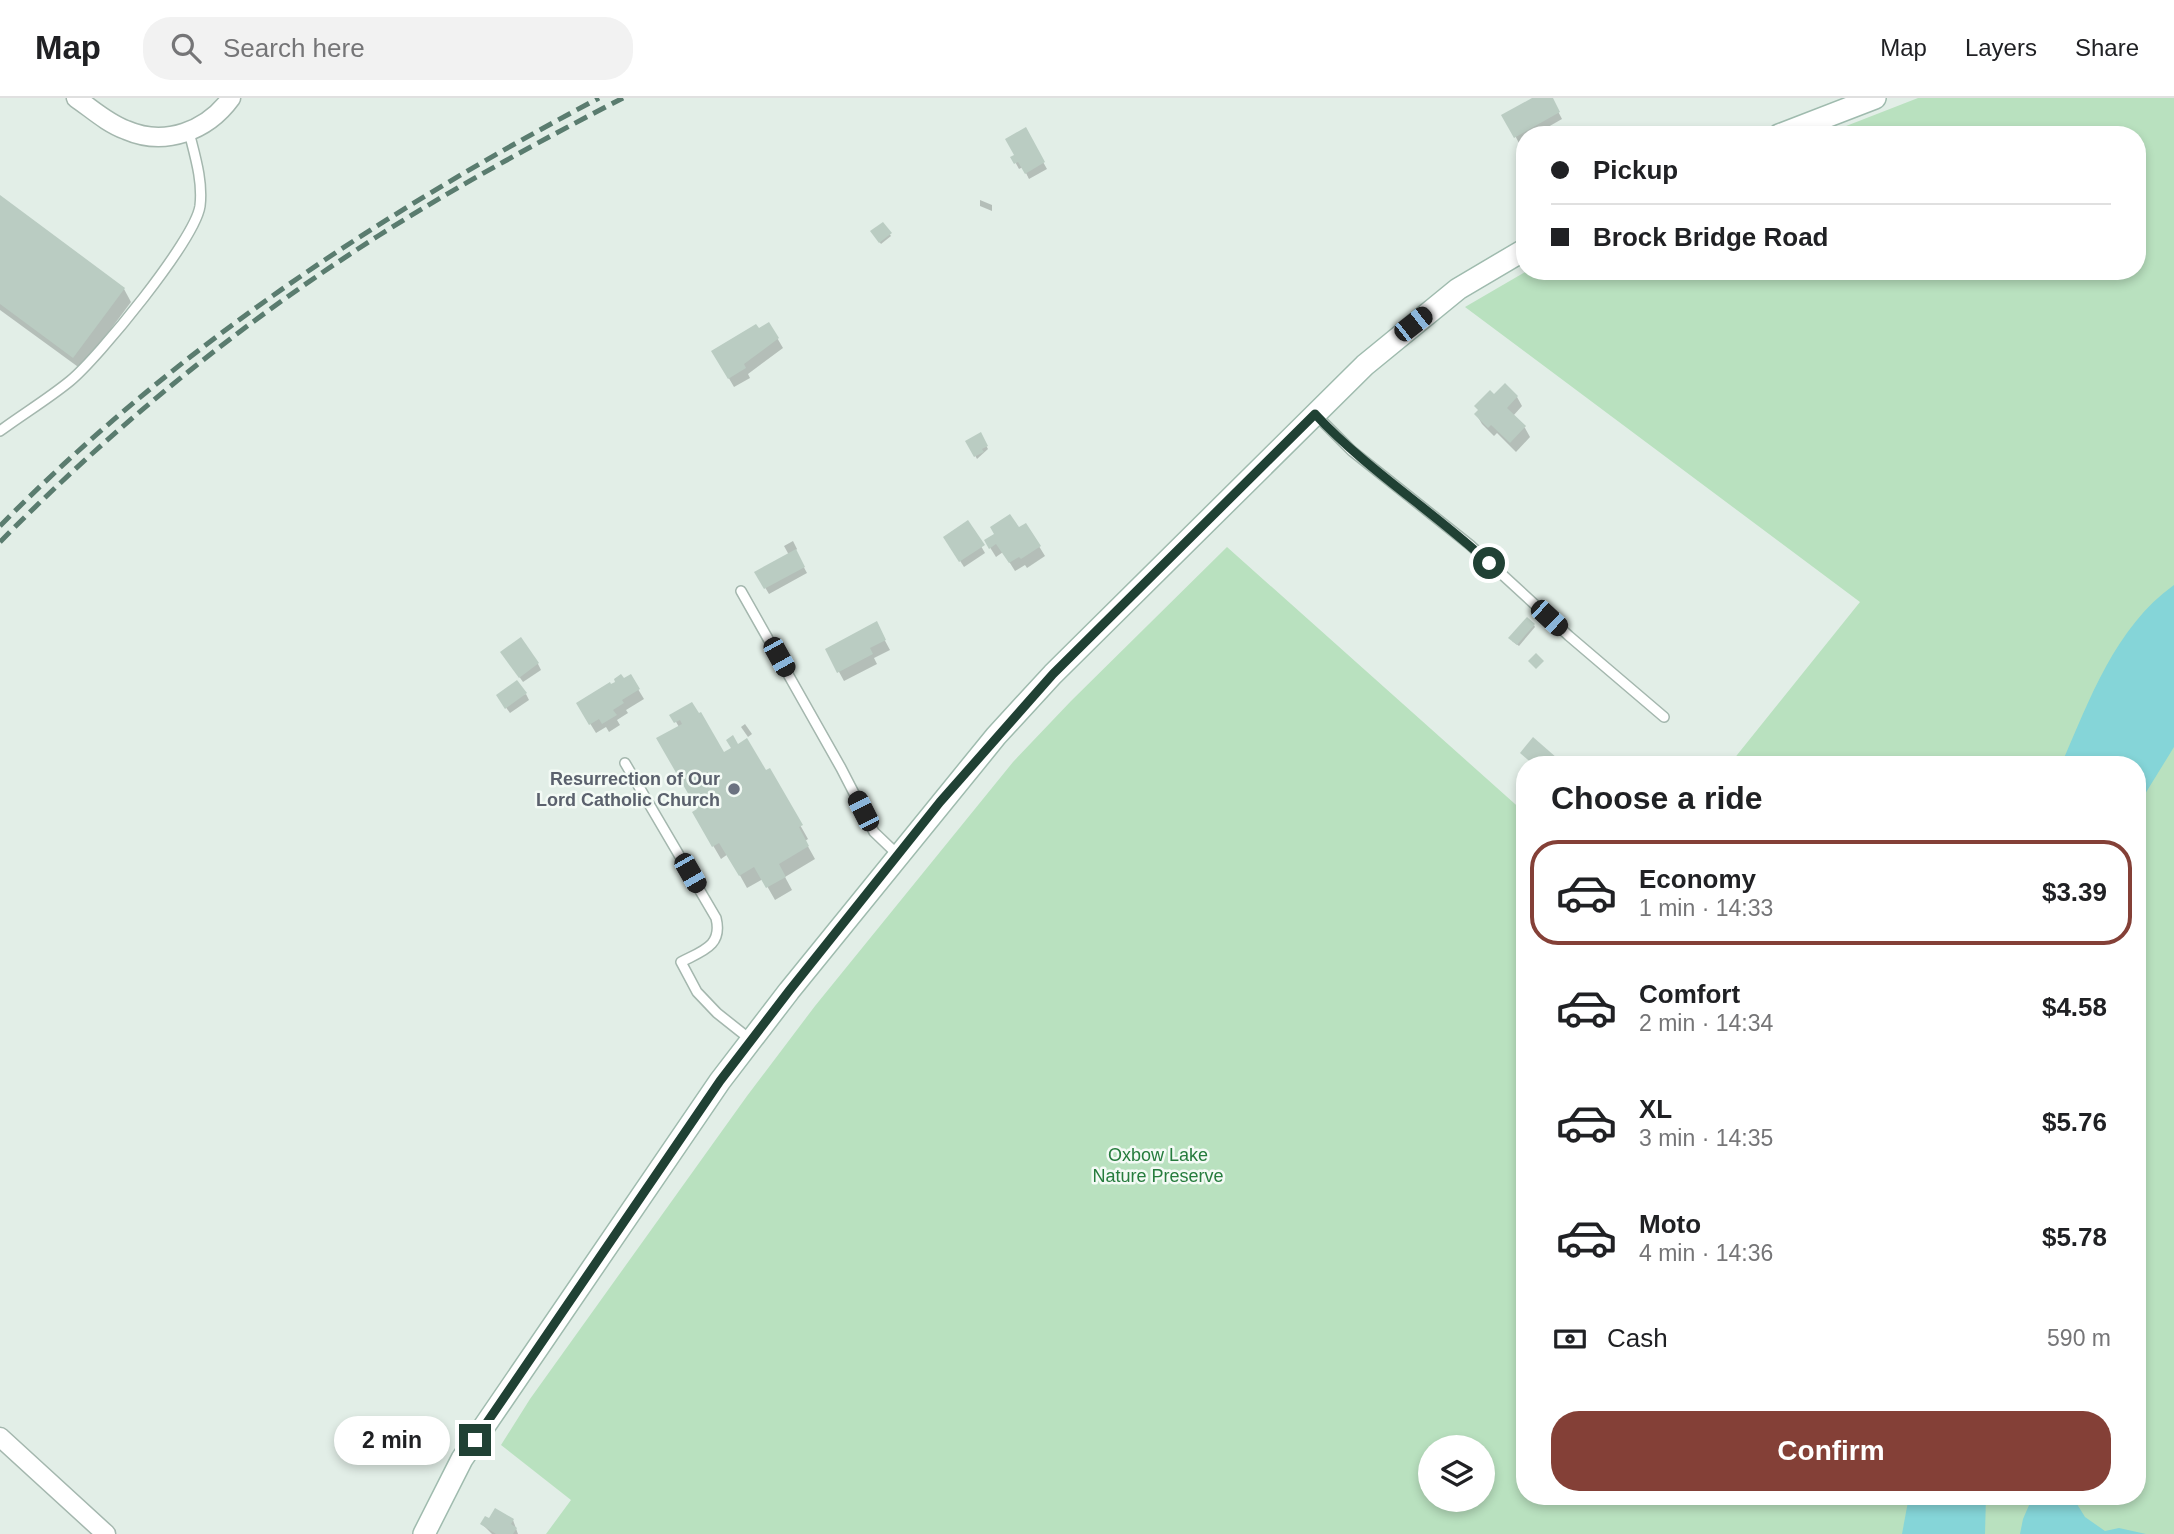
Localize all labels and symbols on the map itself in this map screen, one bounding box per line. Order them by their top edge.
car [1390,303,1437,345]
route start [1473,547,1505,579]
car [1527,596,1572,640]
car [760,634,799,680]
place label: Resurrection of Our Lord Catholic Church [536,769,720,810]
marker: Resurrection of Our Lord Catholic Church [726,781,742,797]
car [845,788,882,834]
car [671,850,710,896]
park label: Oxbow Lake Nature Preserve [1092,1145,1224,1186]
callout: 2 min [335,1416,450,1464]
route end [459,1424,491,1456]

